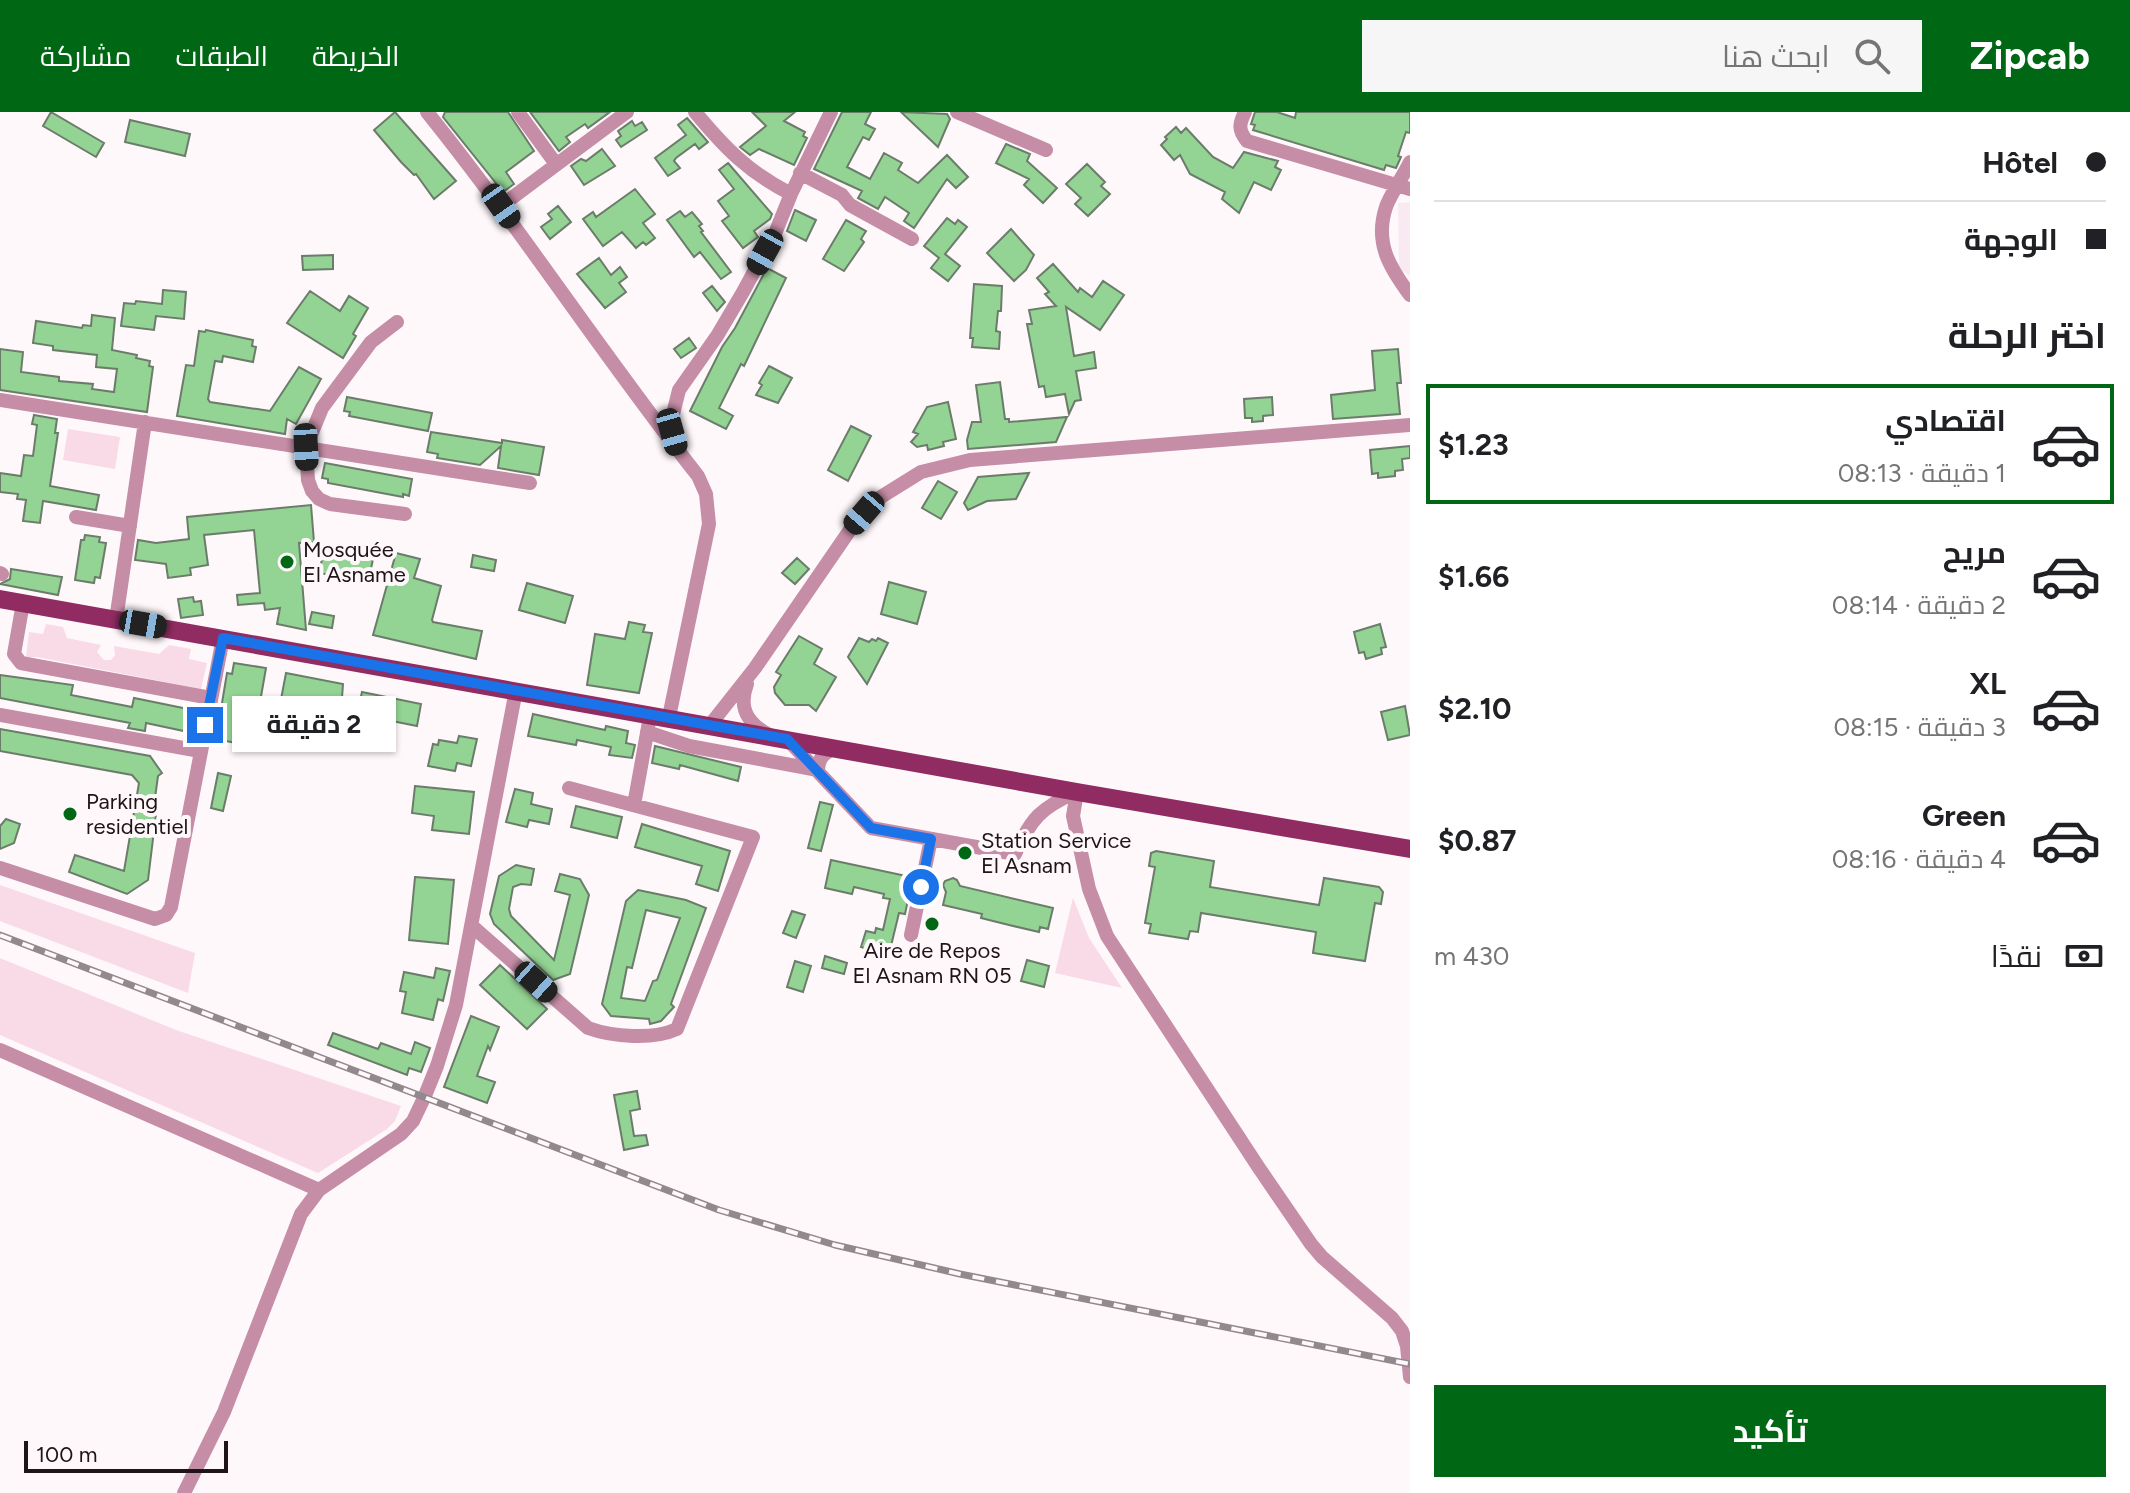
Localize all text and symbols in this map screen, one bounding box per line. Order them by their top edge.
search box [1362,20,1922,92]
text: Zipcab [1970,33,2090,79]
icon: search [1850,34,1894,78]
text: ابحث هنا [1722,38,1830,75]
text: مشاركة [40,39,131,73]
text: الطبقات [175,39,268,73]
text: الخريطة [312,39,399,73]
text: Hôtel [1982,144,2058,181]
car [477,179,525,233]
text: الوجهة [1964,221,2058,258]
car [743,225,787,279]
text: اختر الرحلة [1948,314,2106,357]
text: اقتصادي [1885,402,2006,439]
car [654,406,690,458]
icon: car [2030,408,2102,480]
car [293,422,319,472]
text: $1.23 [1438,426,1509,463]
text: 1 دقيقة · 08:13 [1838,457,2006,489]
car [839,487,889,539]
text: مريح [1943,534,2006,571]
place label: Mosquée El Asname [303,536,406,588]
icon: car [2030,540,2102,612]
marker: Mosquée El Asname [278,553,296,571]
text: $1.66 [1438,558,1510,595]
text: 2 دقيقة · 08:14 [1832,589,2006,621]
car [117,608,169,640]
text: XL [1970,665,2006,702]
icon: car [2030,672,2102,744]
text: $2.10 [1438,690,1512,727]
callout: 2 دقيقة [233,697,397,753]
route end [187,707,223,743]
text: 2 دقيقة [267,708,361,740]
text: 3 دقيقة · 08:15 [1833,711,2006,743]
place label: Parking residentiel [86,788,188,840]
text: Green [1922,797,2006,834]
icon: car [2030,804,2102,876]
marker: Parking residentiel [61,805,79,823]
text: $0.87 [1438,822,1517,859]
place label: Station Service El Asnam [981,827,1131,879]
text: 4 دقيقة · 08:16 [1832,843,2006,875]
marker: Station Service El Asnam [956,844,974,862]
route start [903,869,939,905]
marker: Aire de Repos El Asnam RN 05 [923,915,941,933]
icon: cash [2062,934,2106,978]
place label: Aire de Repos El Asnam RN 05 [852,937,1012,989]
text: نقدًا [1991,938,2042,975]
text: 430 m [1434,940,1510,972]
car [510,957,562,1007]
button: تأكيد [1434,1385,2106,1477]
scale bar [24,1437,228,1473]
text: 100 m [36,1441,97,1468]

